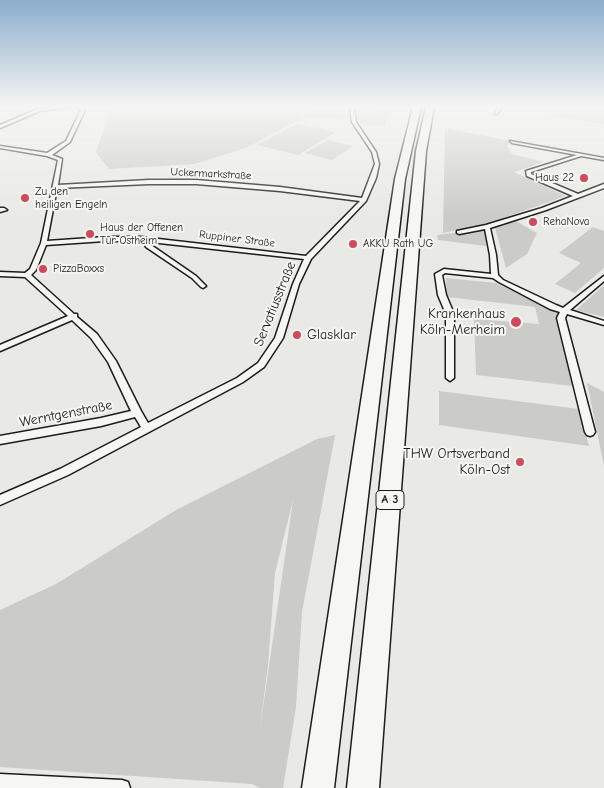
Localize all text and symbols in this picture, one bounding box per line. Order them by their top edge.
street label: Uckermarkstraße [170,165,252,183]
place label: Haus 22 [535,171,574,185]
marker: Haus 22 [578,172,590,184]
place label: Zu den heiligen Engeln [35,185,107,211]
marker: Zu den heiligen Engeln [19,192,31,204]
place label: RehaNova [543,215,589,229]
marker: RehaNova [527,216,539,228]
place label: Haus der Offenen Tür Ostheim [100,221,183,247]
marker: Haus der Offenen Tür Ostheim [84,228,96,240]
street label: Ruppiner Straße [198,228,276,250]
place label: AKKU Rath UG [363,237,433,251]
marker: AKKU Rath UG [347,238,359,250]
street label: Servatiusstraße [250,259,300,349]
place label: PizzaBoxxs [53,262,104,276]
marker: PizzaBoxxs [37,263,49,275]
place label: Krankenhaus Köln-Merheim [420,306,505,338]
marker: Krankenhaus Köln-Merheim [509,315,523,329]
place label: Glasklar [307,327,356,343]
marker: Glasklar [291,329,303,341]
street label: Werntgenstraße [18,397,114,431]
place label: THW Ortsverband Köln-Ost [403,446,510,478]
marker: THW Ortsverband Köln-Ost [514,456,526,468]
road number: A 3 [376,490,404,510]

